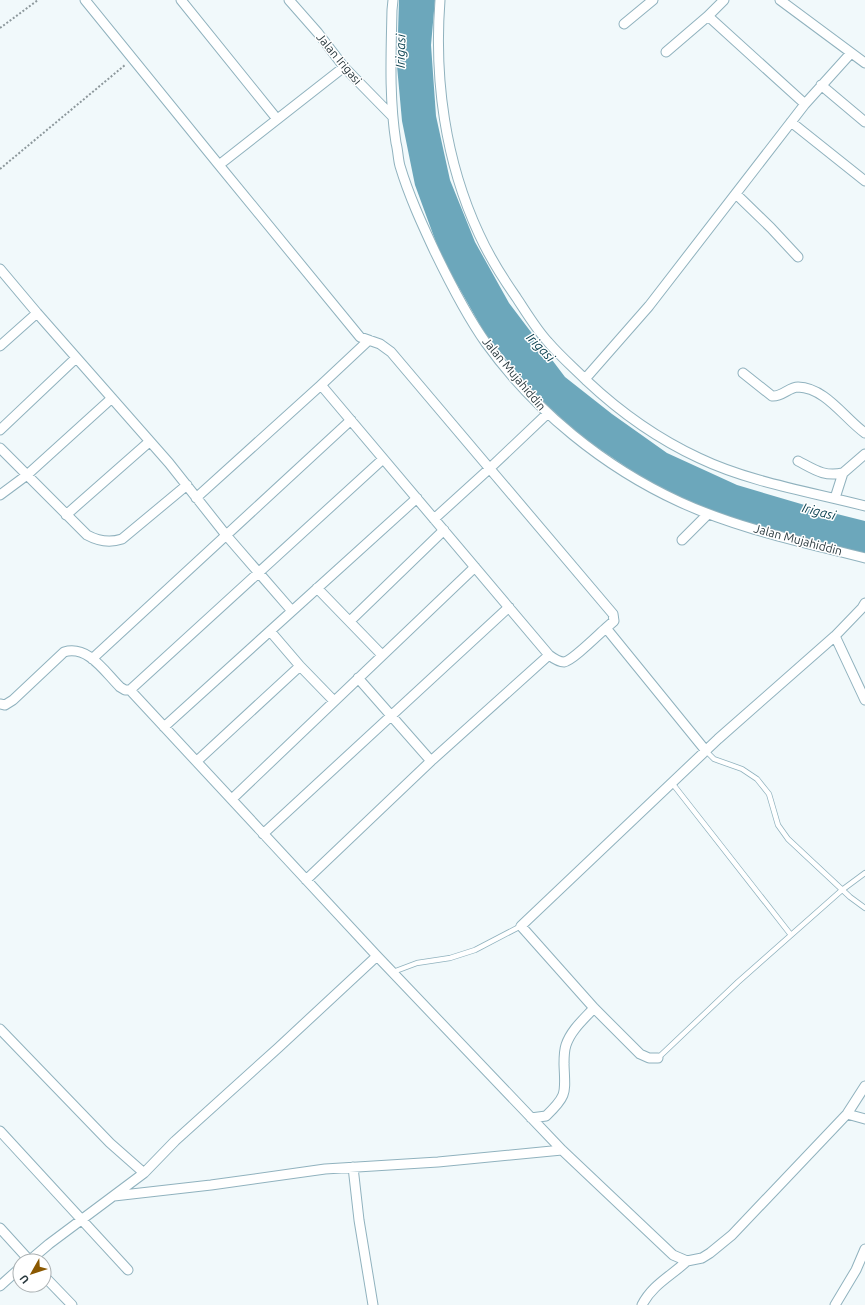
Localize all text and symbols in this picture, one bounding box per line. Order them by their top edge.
street label: Jalan Irigasi [314,30,365,87]
water label: Irigasi [393,33,407,68]
water label: Irigasi [524,330,558,365]
street label: Jalan Mujahiddin [480,335,549,413]
water label: Irigasi [801,500,838,522]
street label: Jalan Mujahiddin [753,521,844,558]
north arrow [12,1253,52,1293]
text: U [17,1273,31,1286]

